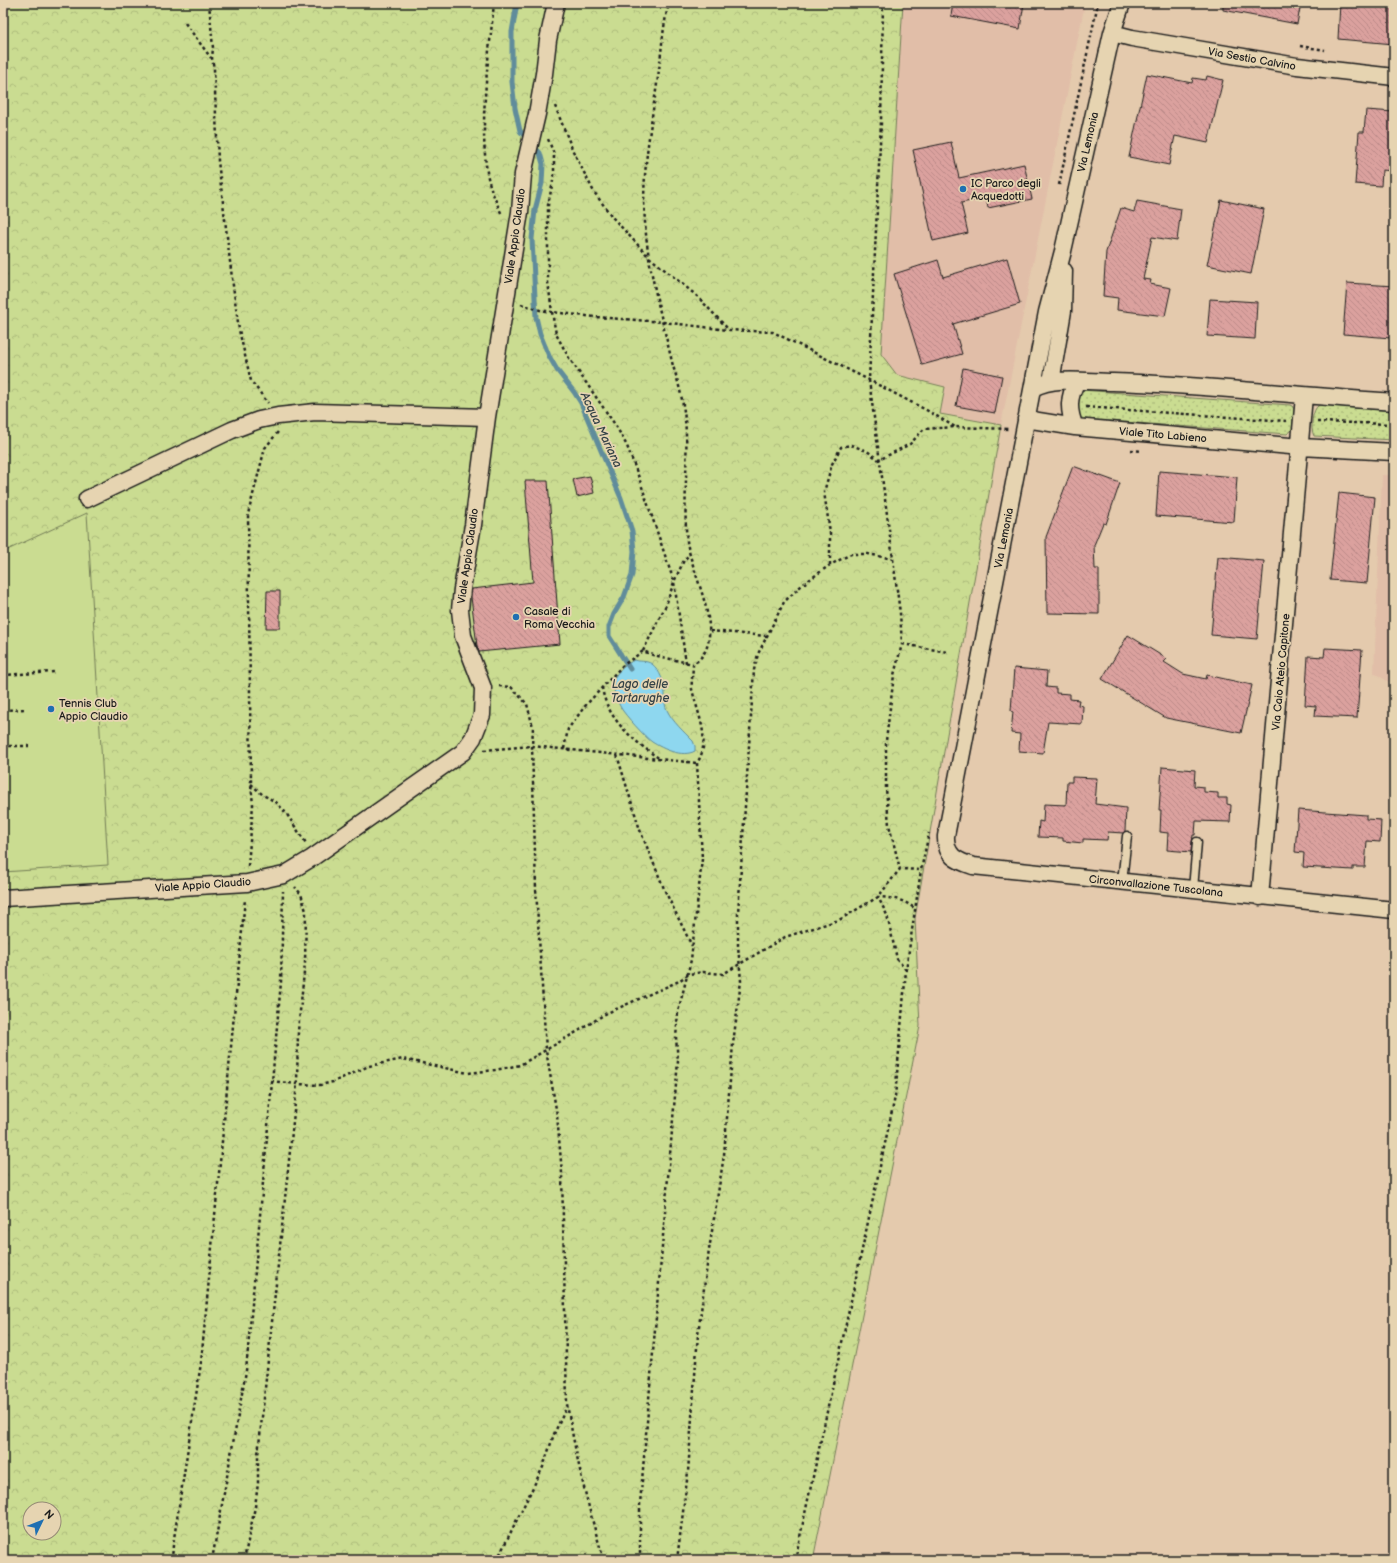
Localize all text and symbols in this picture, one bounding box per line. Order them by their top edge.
street label: Via Sestio Calvino [1207,45,1297,73]
street label: Via Lemonia [1075,111,1101,173]
place label: IC Parco degli Acquedotti [971,177,1041,203]
marker: IC Parco degli Acquedotti [958,184,968,194]
street label: Viale Appio Claudio [502,187,528,285]
water label: Acqua Mariana [577,389,625,470]
street label: Viale Tito Labieno [1119,425,1207,445]
street label: Viale Appio Claudio [455,507,481,605]
street label: Via Lemonia [992,507,1016,569]
place label: Casale di Roma Vecchia [524,605,595,631]
marker: Casale di Roma Vecchia [511,612,521,622]
street label: Via Caio Ateio Capitone [1269,612,1293,731]
water label: Lago delle Tartarughe [611,677,669,706]
place label: Tennis Club Appio Claudio [59,697,128,723]
marker: Tennis Club Appio Claudio [46,704,56,714]
street label: Circonvallazione Tuscolana [1088,872,1224,900]
street label: Viale Appio Claudio [154,875,252,895]
north arrow [22,1501,62,1541]
text: N [41,1507,57,1522]

